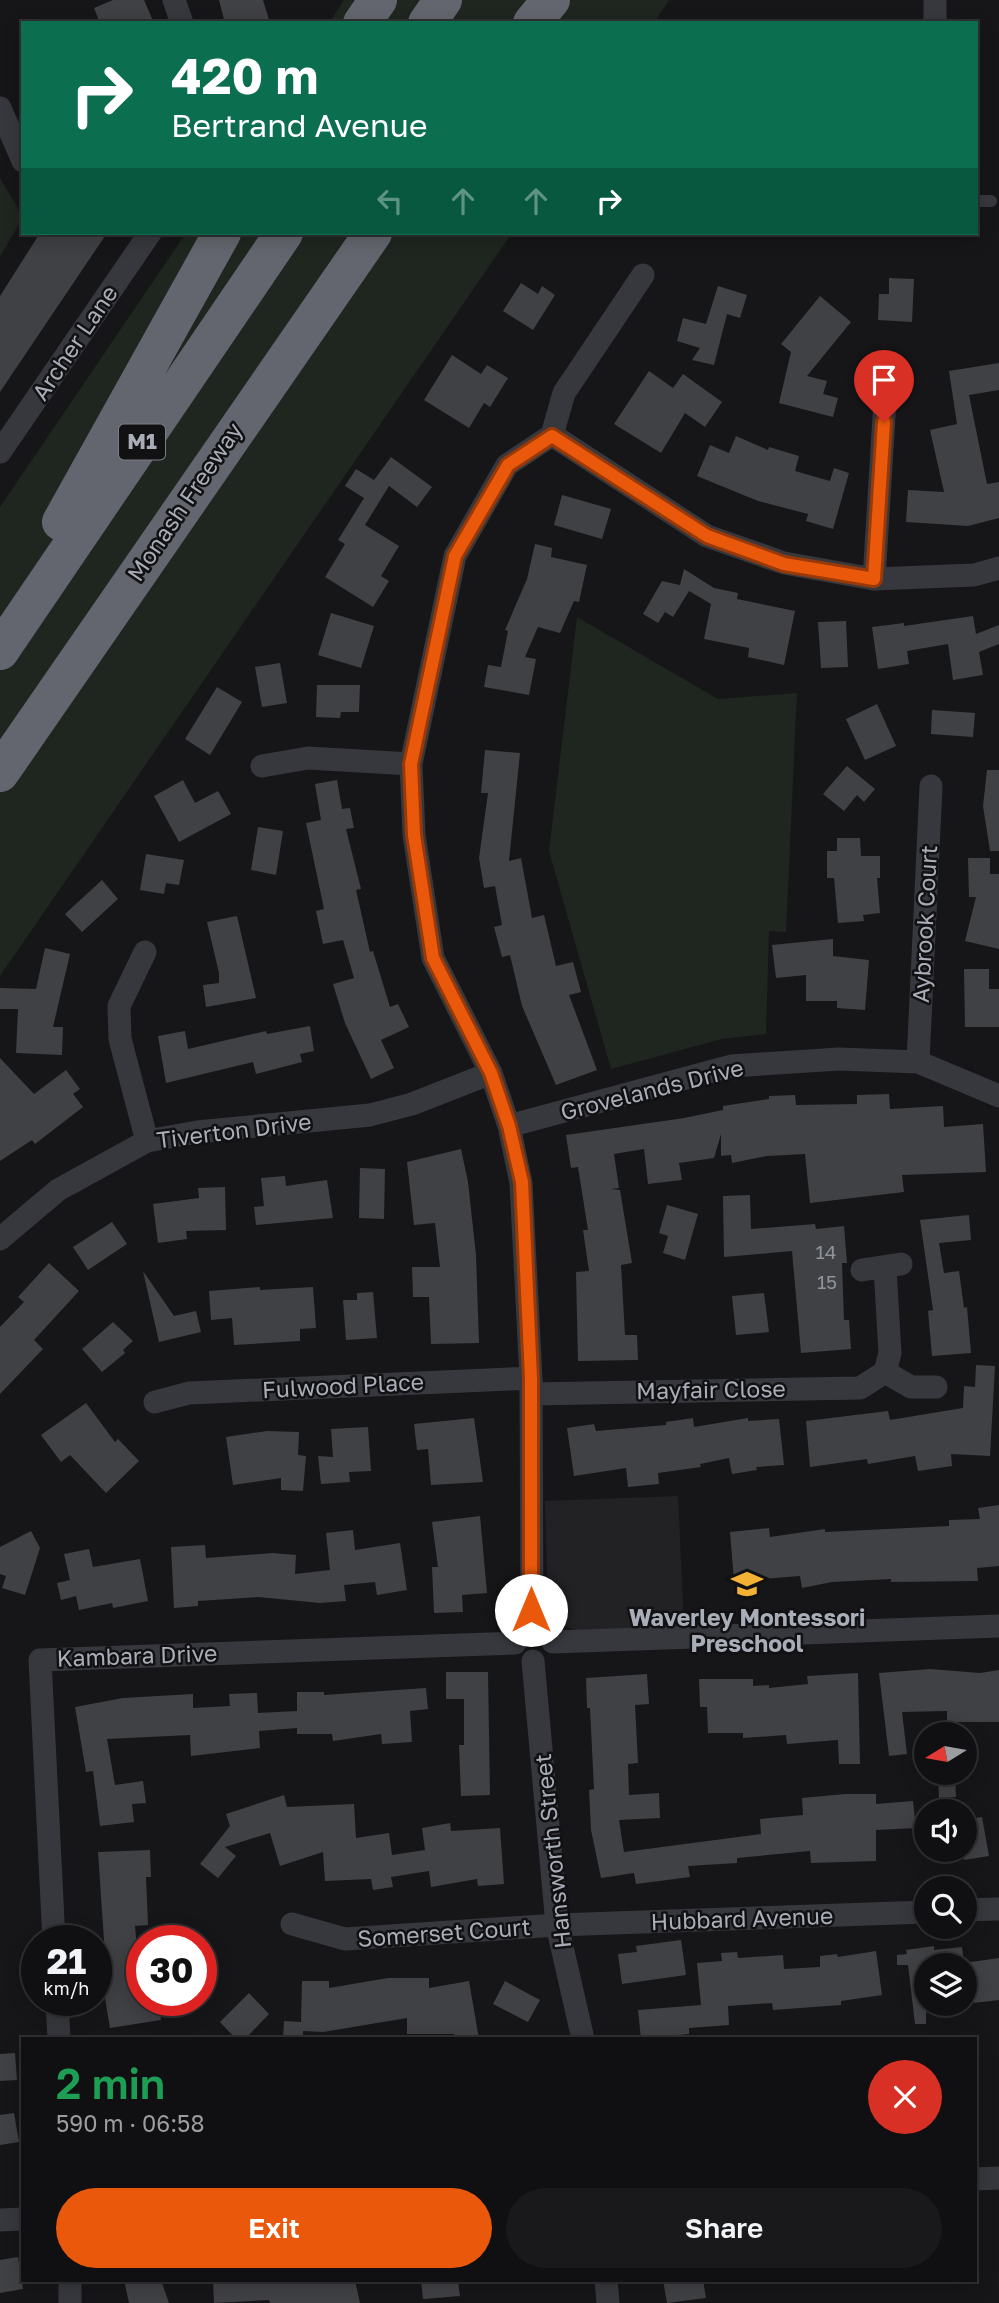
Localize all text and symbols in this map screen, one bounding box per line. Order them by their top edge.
text: 420 m [171,46,319,105]
icon: right [56,49,147,140]
text: Bertrand Avenue [171,106,427,144]
icon: left [371,182,409,220]
icon: ahead [444,182,482,220]
icon: ahead [517,182,555,220]
icon: right [590,182,628,220]
street label: Archer Lane [25,280,123,405]
pin [854,350,914,422]
icon: arrive [865,361,903,399]
street label: Monash Freeway [121,417,248,586]
road number: M1 [119,424,165,460]
street label: Aybrook Court [906,844,942,1004]
street label: Grovelands Drive [557,1053,746,1125]
street label: Tiverton Drive [155,1107,313,1153]
house number: 14 [816,1240,836,1263]
house number: 15 [817,1270,837,1293]
street label: Fulwood Place [261,1367,425,1403]
street label: Mayfair Close [636,1374,786,1404]
school or university icon: Waverley Montessori Preschool [730,1567,764,1601]
position arrow [494,1573,568,1647]
place label: Waverley Montessori Preschool [629,1603,865,1657]
street label: Kambara Drive [56,1638,218,1672]
north arrow [914,1722,976,1785]
map controls [914,1722,977,2016]
street label: Hansworth Street [528,1752,576,1950]
button: sound [914,1799,977,1862]
button: search [914,1876,977,1939]
street label: Hubbard Avenue [650,1901,834,1935]
street label: Somerset Court [356,1912,532,1952]
speed limit sign: 30 [126,1925,217,2016]
text: 21 [47,1940,86,1982]
button: layers [914,1953,977,2016]
text: km/h [44,1977,89,1999]
text: 2 min [56,2058,165,2108]
button: close [868,2060,942,2134]
text: 590 m · 06:58 [56,2109,204,2137]
button: Exit [56,2188,492,2268]
button: Share [506,2188,942,2268]

